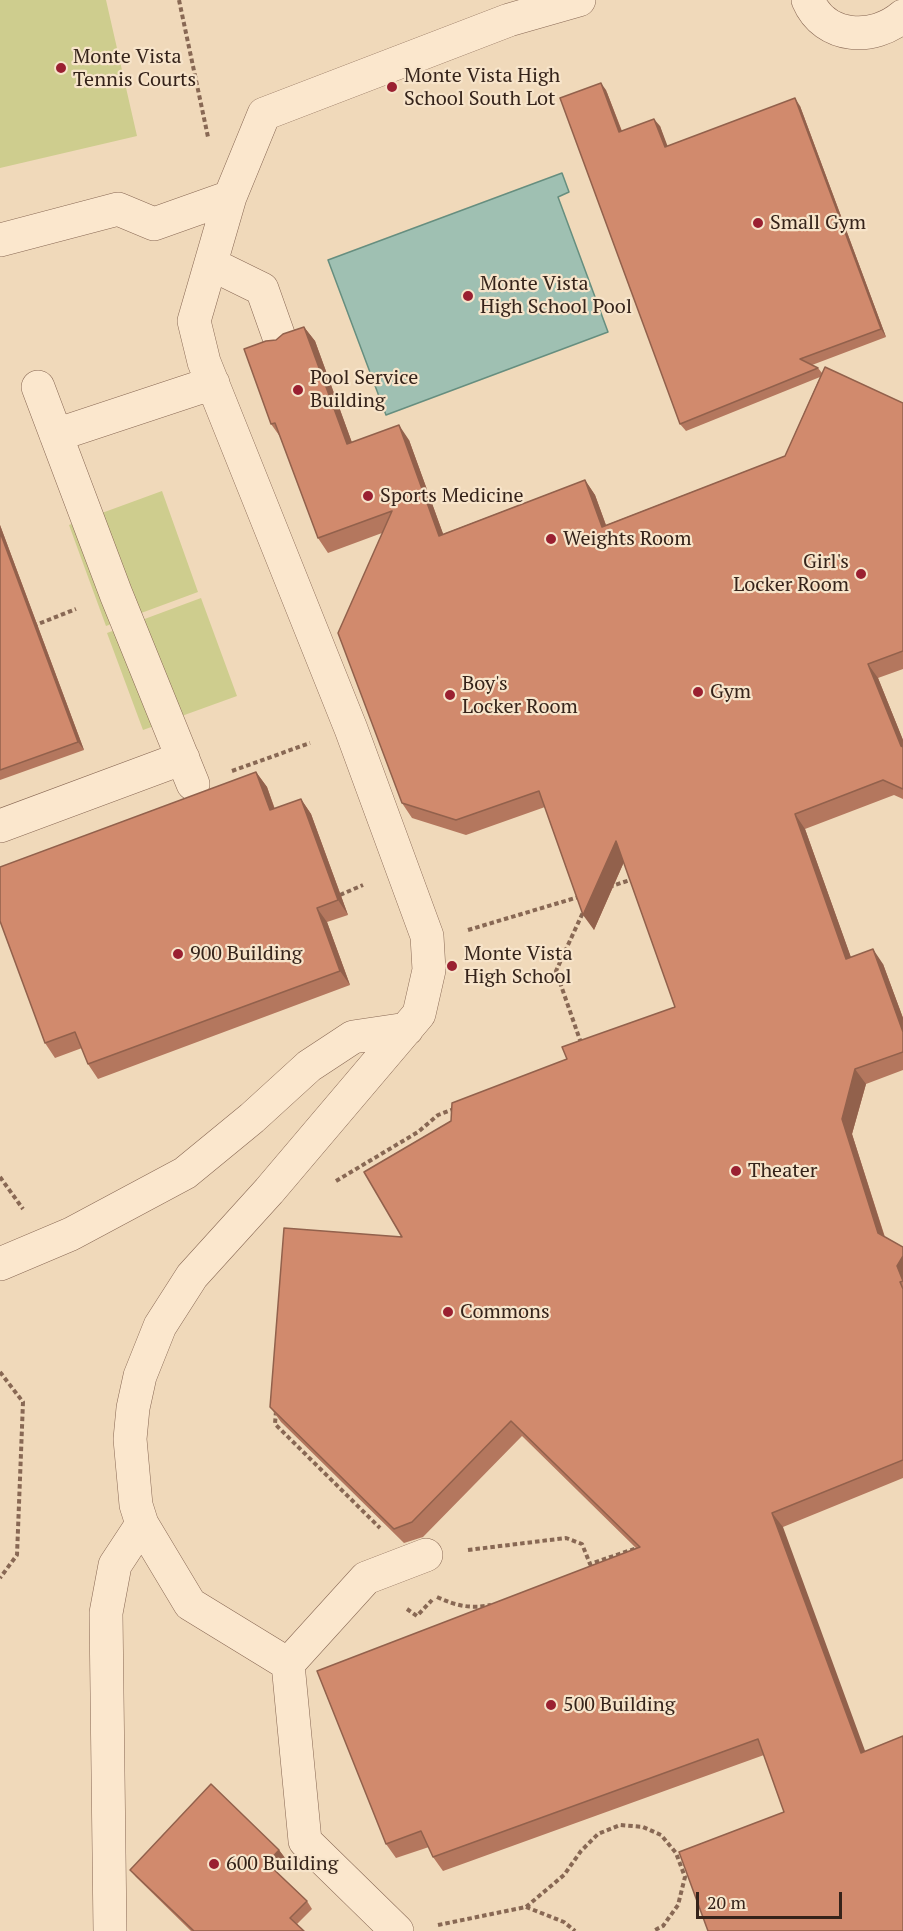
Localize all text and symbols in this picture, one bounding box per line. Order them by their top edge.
place label: Monte Vista Tennis Courts [73,45,196,92]
marker: Monte Vista Tennis Courts [54,61,68,75]
place label: Monte Vista High School South Lot [404,64,560,111]
marker: Monte Vista High School South Lot [385,80,399,94]
place label: Small Gym [770,211,866,235]
marker: Small Gym [751,216,765,230]
place label: Monte Vista High School Pool [480,272,632,319]
marker: Monte Vista High School Pool [461,289,475,303]
place label: Pool Service Building [310,366,418,413]
marker: Pool Service Building [291,383,305,397]
place label: Sports Medicine [380,484,524,508]
marker: Sports Medicine [361,489,375,503]
place label: Weights Room [563,527,691,551]
marker: Weights Room [544,532,558,546]
place label: Girl's Locker Room [733,550,849,597]
marker: Girl's Locker Room [854,567,868,581]
place label: Boy's Locker Room [462,672,578,719]
place label: Gym [710,680,751,704]
marker: Gym [691,685,705,699]
marker: Boy's Locker Room [443,688,457,702]
place label: 900 Building [190,942,302,966]
place label: Monte Vista High School [464,942,572,989]
marker: 900 Building [171,947,185,961]
marker: Monte Vista High School [445,959,459,973]
place label: Theater [748,1159,817,1183]
marker: Theater [729,1164,743,1178]
place label: Commons [460,1300,550,1324]
marker: Commons [441,1305,455,1319]
place label: 500 Building [563,1693,675,1717]
marker: 500 Building [544,1698,558,1712]
place label: 600 Building [226,1852,338,1876]
marker: 600 Building [207,1857,221,1871]
scale bar [699,1880,844,1918]
text: 20 m [707,1890,746,1914]

